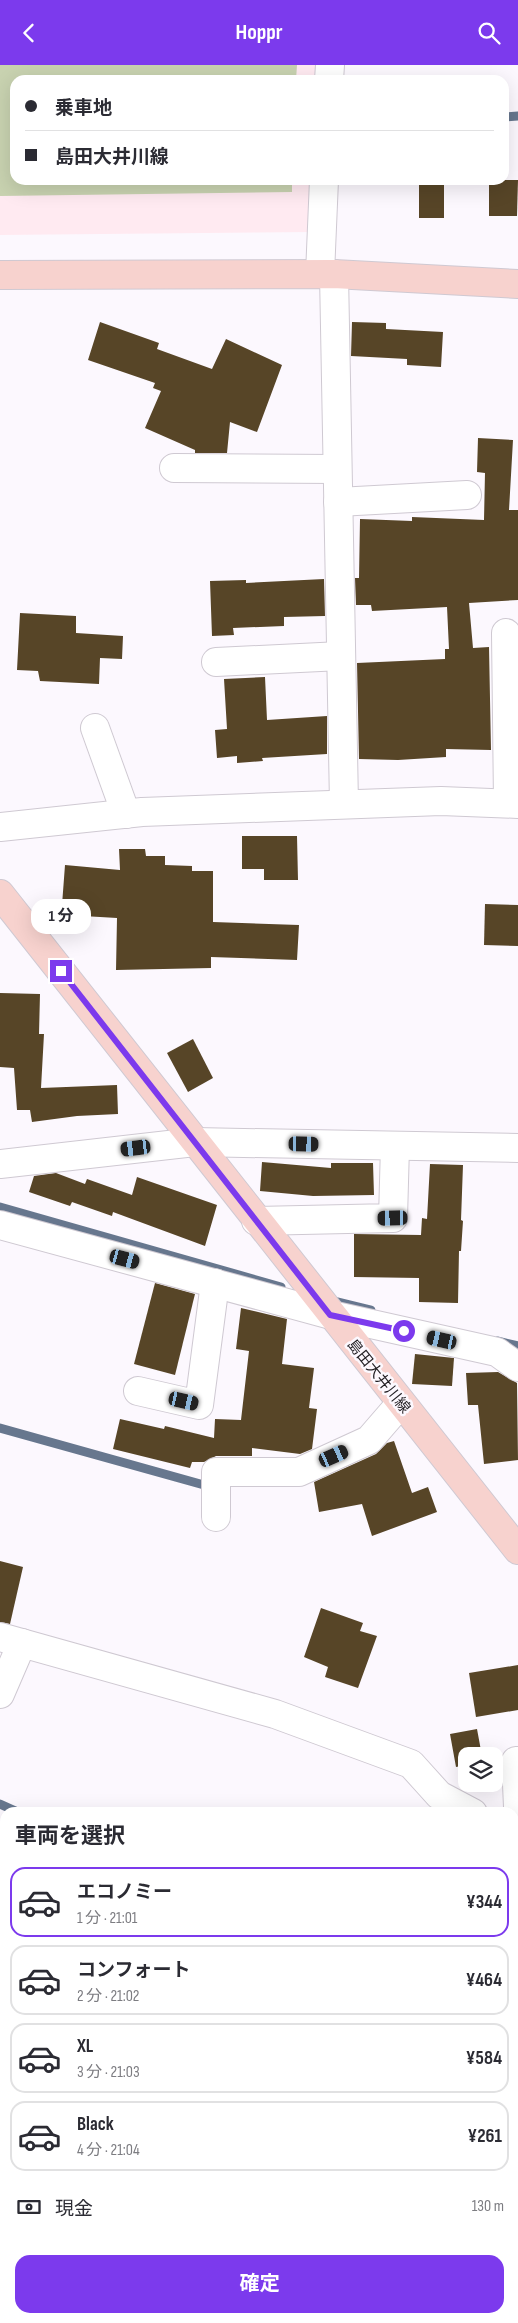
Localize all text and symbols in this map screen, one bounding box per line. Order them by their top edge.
icon: back [15,19,43,47]
text: Hoppr [235,19,283,46]
icon: search [475,19,503,47]
text: 乗車地 [55,97,112,120]
text: 島田大井川線 [55,146,169,169]
callout: 1 分 [31,899,91,933]
text: 1 分 [49,907,73,926]
route end [50,960,72,982]
car [288,1136,319,1152]
car [120,1139,151,1157]
car [377,1210,408,1226]
car [108,1248,141,1270]
route start [393,1320,415,1342]
car [425,1329,458,1351]
street label: 島田大井川線 [343,1335,414,1417]
car [167,1390,200,1412]
car [317,1443,350,1469]
map controls [458,1747,503,1792]
button: layers [458,1747,503,1792]
text: 車両を選択 [15,1823,125,1850]
icon: car [17,1880,62,1925]
text: エコノミー [77,1881,172,1904]
text: ¥344 [466,1891,502,1914]
text: 1 分 · 21:01 [77,1909,137,1928]
icon: car [17,1958,62,2003]
text: コンフォート [77,1959,190,1982]
text: ¥464 [466,1969,502,1992]
text: 2 分 · 21:02 [77,1987,139,2006]
text: XL [77,2035,93,2058]
icon: car [17,2036,62,2081]
text: ¥584 [466,2047,502,2070]
text: 3 分 · 21:03 [77,2063,140,2082]
text: Black [77,2113,114,2136]
icon: car [17,2114,62,2159]
text: ¥261 [468,2125,502,2148]
text: 4 分 · 21:04 [77,2141,140,2160]
icon: cash [15,2193,43,2221]
text: 130 m [472,2197,504,2216]
text: 現金 [55,2198,93,2221]
button: 確定 [15,2255,504,2313]

